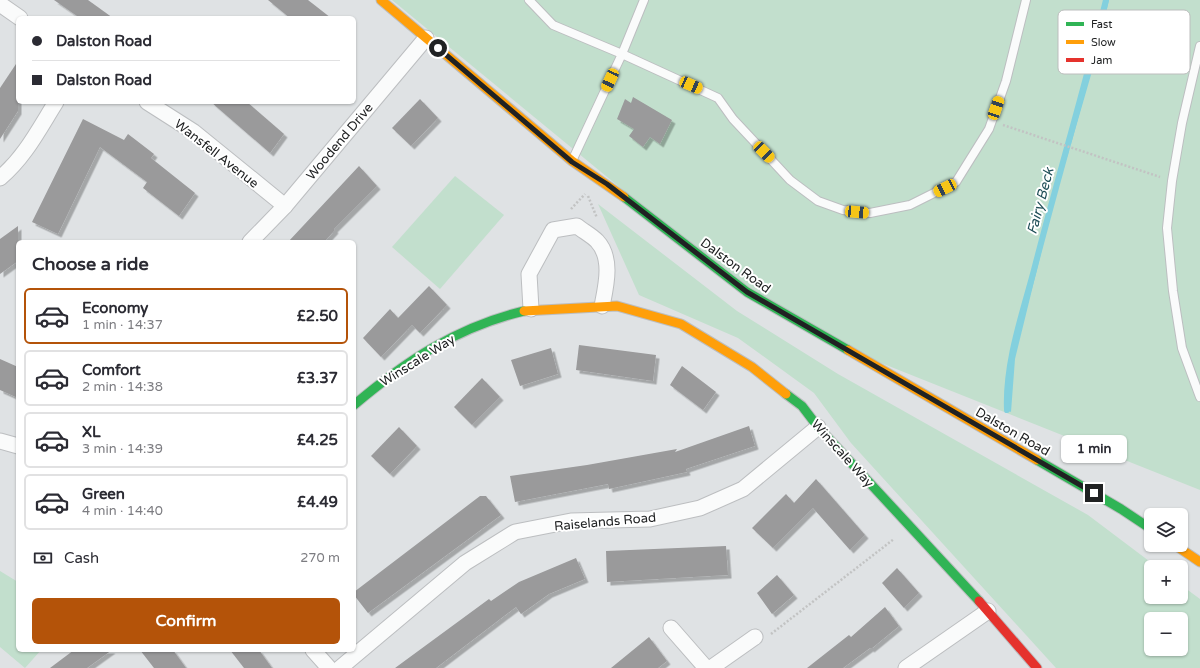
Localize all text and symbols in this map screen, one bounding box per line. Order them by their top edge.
legend [1058,10,1190,74]
text: Fast [1091,18,1112,31]
text: Dalston Road [56,32,152,50]
text: Slow [1091,36,1116,49]
route start [429,39,447,57]
text: Jam [1091,54,1112,67]
car [599,67,621,93]
text: Dalston Road [56,71,152,89]
car [678,75,704,95]
car [986,95,1006,121]
street label: Woodend Drive [303,100,377,183]
street label: Wansfell Avenue [171,116,262,192]
car [751,139,777,165]
water label: Fairy Beck [1023,165,1058,236]
car [932,177,958,199]
car [845,205,869,219]
street label: Dalston Road [697,235,774,297]
text: Choose a ride [32,253,149,275]
icon: car [34,298,70,334]
text: Economy [82,299,148,317]
text: £2.50 [297,307,338,325]
text: 1 min · 14:37 [82,317,163,333]
street label: Winscale Way [377,331,458,390]
icon: car [34,360,70,396]
text: Comfort [82,361,141,379]
text: £3.37 [297,369,338,387]
text: 2 min · 14:38 [82,379,163,395]
street label: Dalston Road [973,404,1052,460]
street label: Winscale Way [808,417,877,491]
icon: car [34,422,70,458]
text: XL [82,423,101,441]
text: £4.25 [297,431,338,449]
callout: 1 min [1061,435,1127,463]
text: 3 min · 14:39 [82,441,163,457]
text: 1 min [1077,441,1111,457]
icon: car [34,484,70,520]
route end [1085,484,1103,502]
text: Green [82,485,125,503]
text: £4.49 [297,493,338,511]
text: 4 min · 14:40 [82,503,163,519]
map controls [1144,508,1188,656]
button: layers [1144,508,1188,552]
street label: Raiselands Road [553,510,657,534]
icon: cash [32,547,54,569]
text: Cash [64,549,99,567]
text: 270 m [300,550,340,566]
button: + [1144,560,1188,604]
button: Confirm [32,598,340,644]
button: − [1144,612,1188,656]

